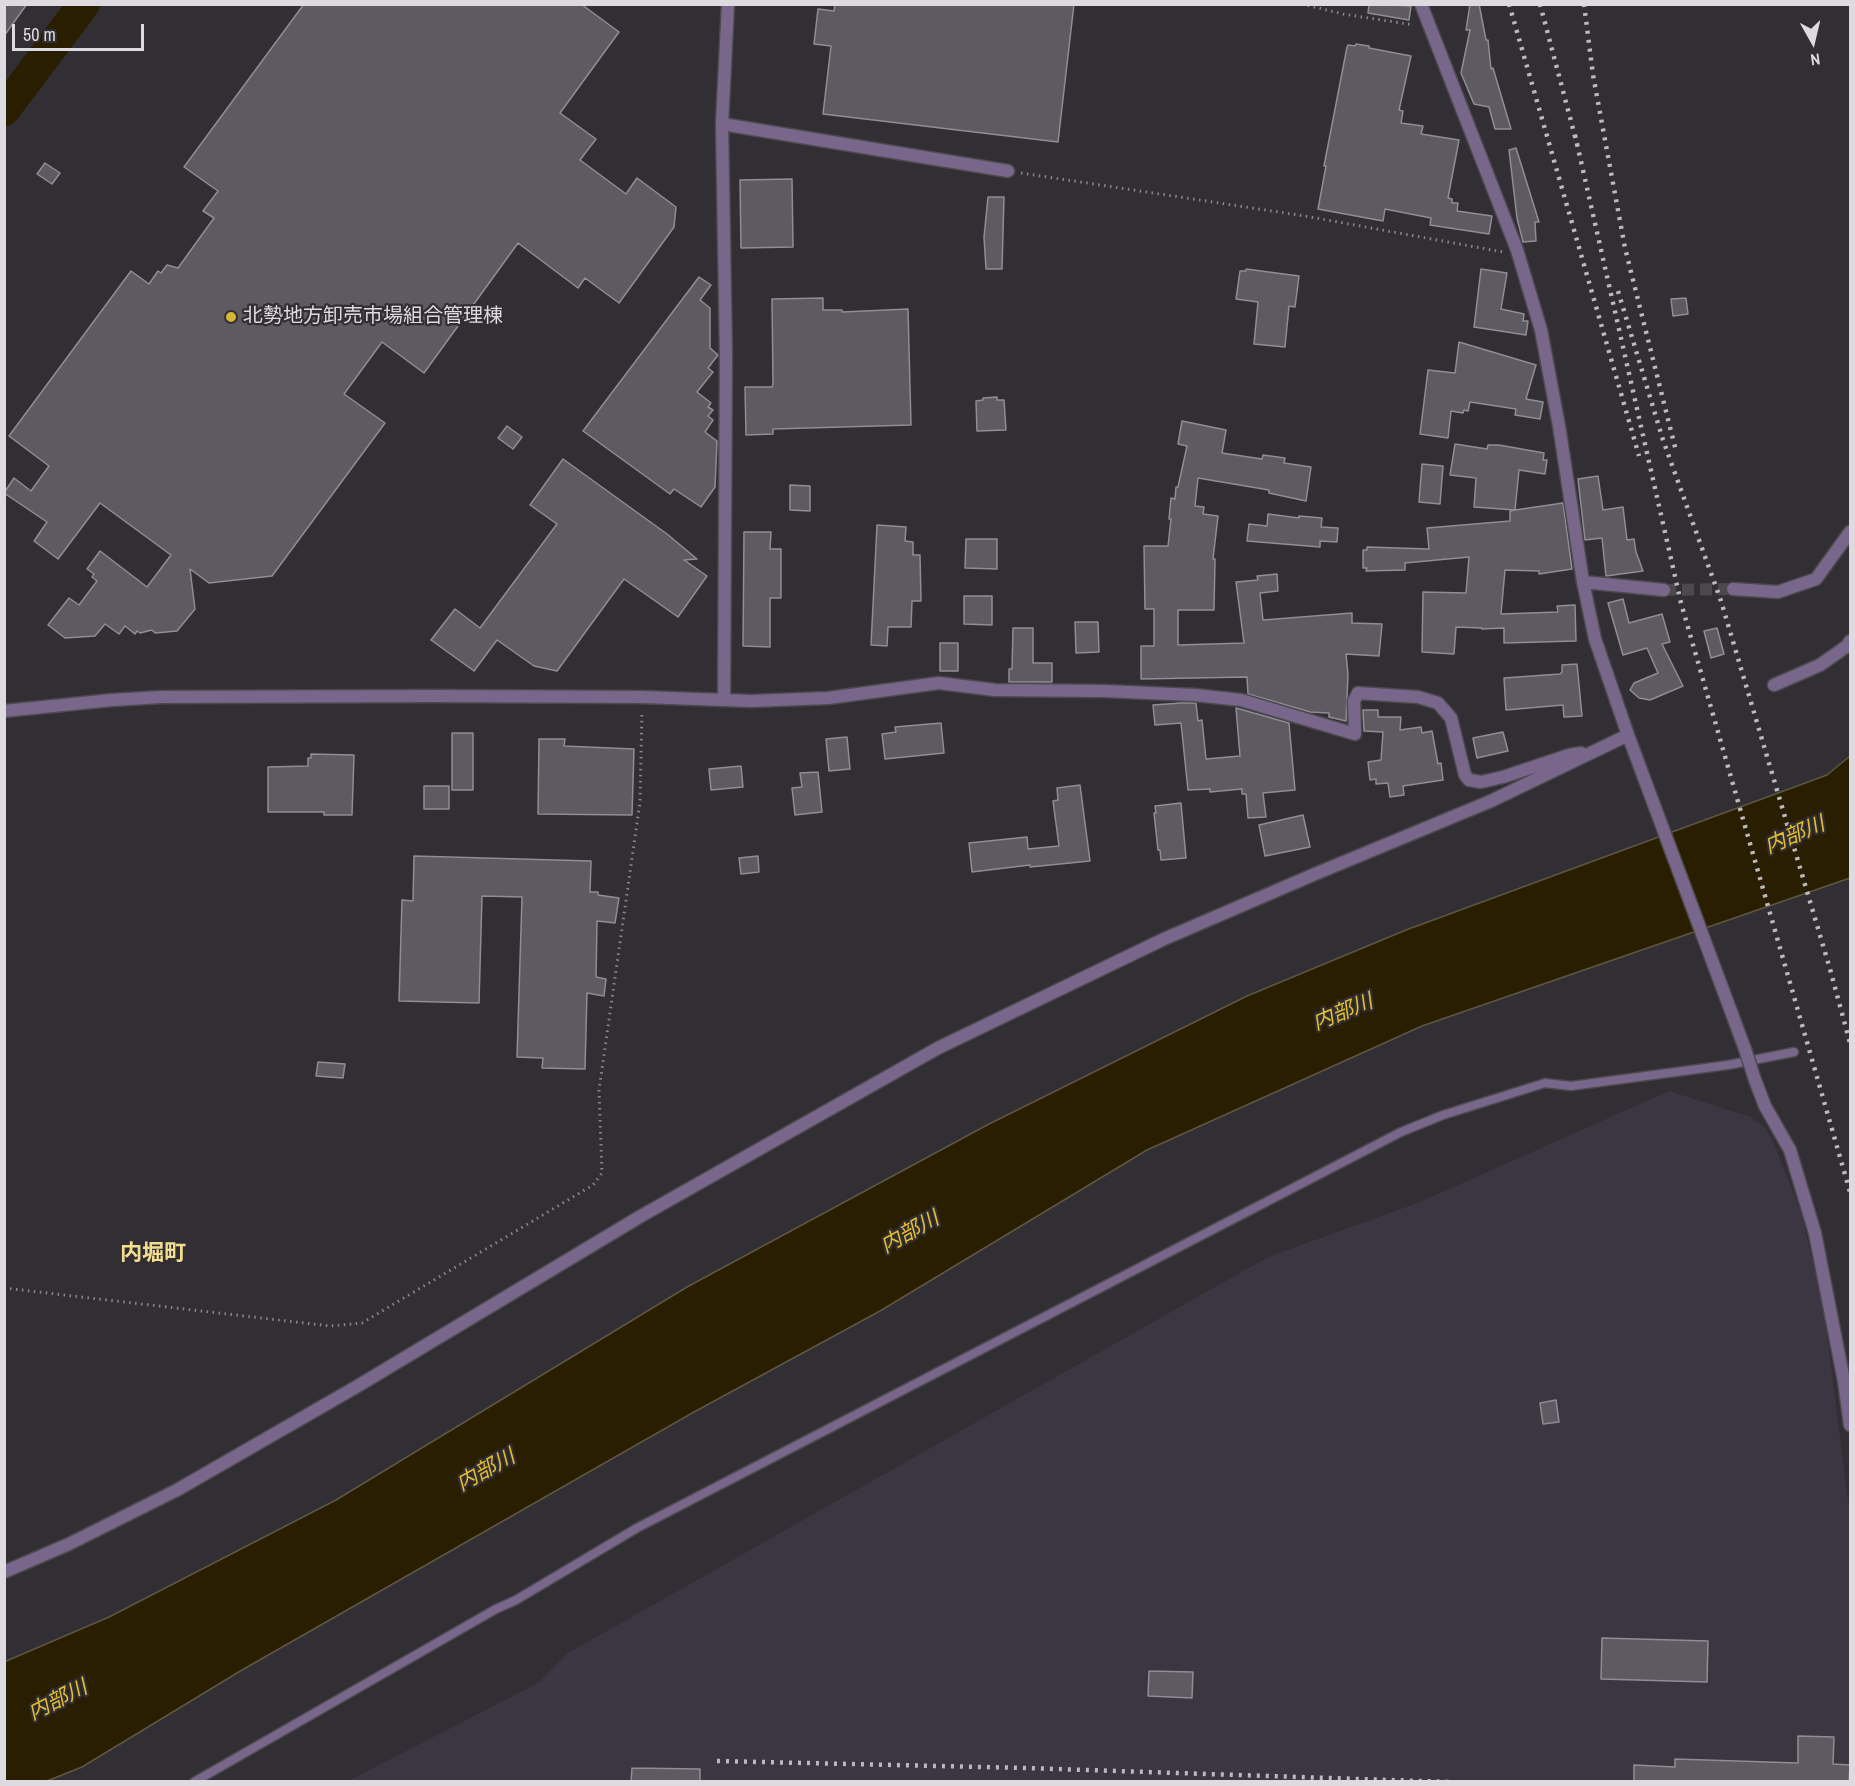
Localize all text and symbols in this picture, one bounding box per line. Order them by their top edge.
scale bar [15,12,147,50]
north arrow [1783,12,1843,72]
text: 50 m [23,22,56,47]
text: N [1809,48,1822,71]
place label: 北勢地方卸売市場組合管理棟 [243,305,503,329]
marker: 北勢地方卸売市場組合管理棟 [224,310,238,324]
water label: 内部川 [1761,812,1829,860]
water label: 内部川 [1309,990,1377,1036]
water label: 内部川 [876,1207,944,1259]
district label: 内堀町 [120,1241,186,1267]
water label: 内部川 [452,1445,520,1497]
water label: 内部川 [24,1675,92,1727]

